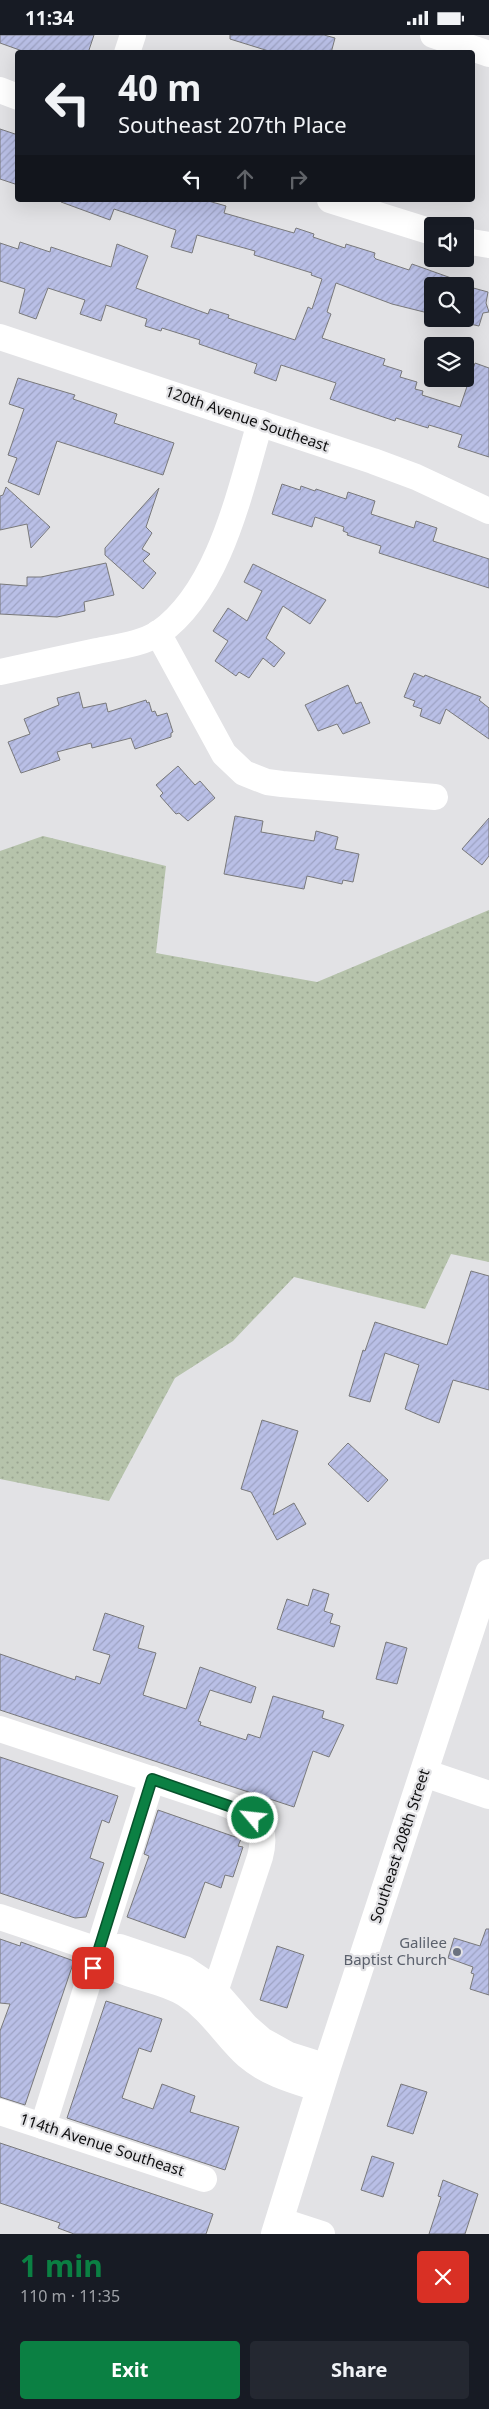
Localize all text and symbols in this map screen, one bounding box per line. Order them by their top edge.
text: 11:34 [25,5,74,31]
text: 40 m [118,64,201,111]
icon: left [35,70,100,135]
text: Southeast 207th Place [118,109,347,139]
icon: left [178,165,206,193]
icon: ahead [231,165,259,193]
icon: right [284,165,312,193]
map controls [424,217,474,387]
button: sound [424,217,474,267]
button: search [424,277,474,327]
button: layers [424,337,474,387]
street label: 120th Avenue Southeast [163,381,332,456]
street label: Southeast 208th Street [365,1766,434,1925]
position arrow [226,1791,278,1843]
place label: Galilee Baptist Church [343,1932,447,1969]
marker: Galilee Baptist Church [451,1946,463,1958]
pin [72,1947,114,1989]
icon: arrive [79,1954,107,1982]
street label: 114th Avenue Southeast [18,2108,188,2180]
text: 1 min [20,2245,103,2286]
button: close [417,2251,469,2303]
text: 110 m · 11:35 [20,2285,120,2307]
button: Exit [20,2341,240,2399]
button: Share [250,2341,469,2399]

